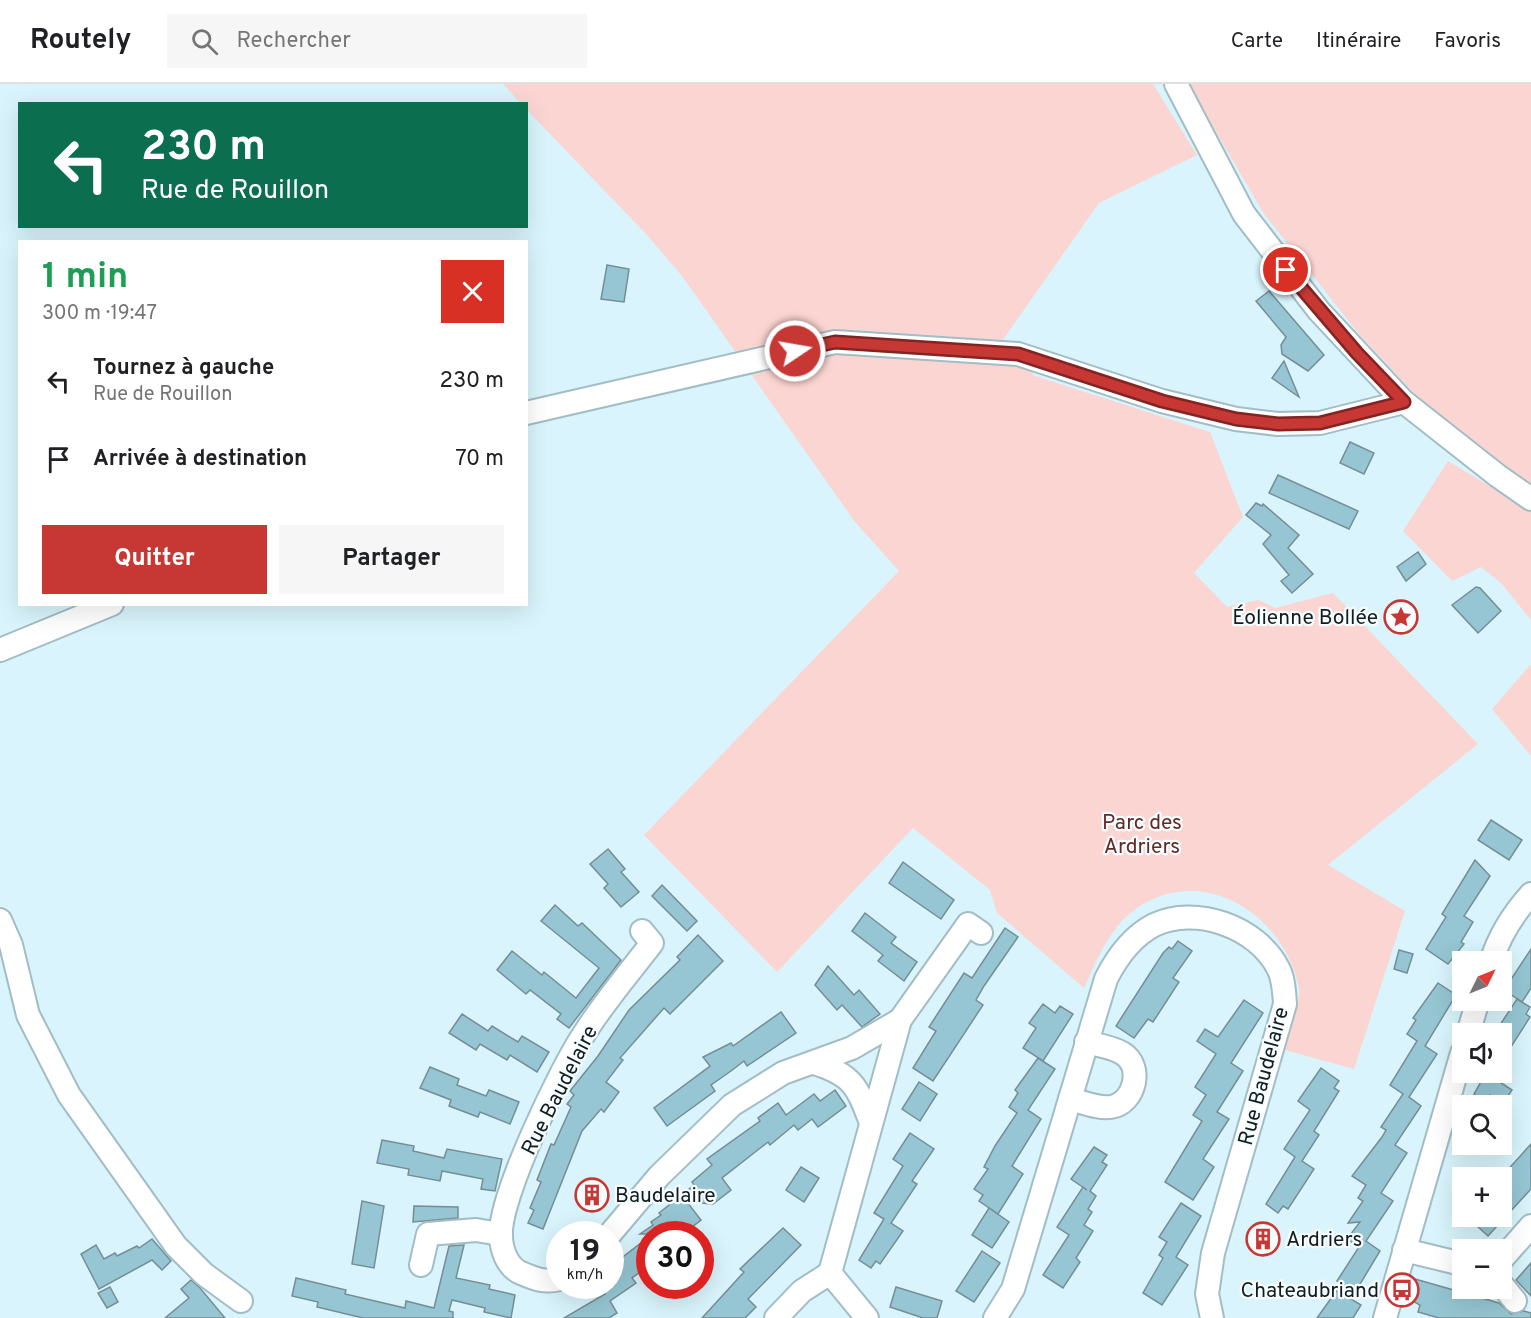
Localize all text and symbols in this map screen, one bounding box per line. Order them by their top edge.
search box [167,14,587,68]
text: Routely [30,23,131,59]
icon: search [188,25,221,58]
text: Rechercher [236,28,351,55]
text: Carte [1231,28,1283,55]
text: Itinéraire [1316,28,1401,55]
text: Favoris [1434,28,1501,55]
text: 230 m [141,122,266,175]
icon: left [42,126,120,204]
text: Rue de Rouillon [141,174,329,208]
pin [1260,244,1311,295]
icon: arrive [1269,253,1302,286]
text: 1 min [42,255,128,301]
button: close [441,260,504,323]
text: 300 m · 19:47 [42,301,157,327]
position arrow [763,319,827,383]
text: Tournez à gauche [93,355,274,382]
icon: left [42,365,75,398]
text: 230 m [440,368,504,395]
text: Rue de Rouillon [93,382,232,408]
icon: arrive [42,443,75,476]
text: Arrivée à destination [93,446,307,473]
text: 70 m [455,446,504,473]
button: Quitter [42,525,267,594]
button: Partager [279,525,504,594]
place icon: Éolienne Bollée [1383,599,1419,635]
place label: Éolienne Bollée [1232,604,1378,632]
park label: Parc des Ardriers [1102,810,1182,861]
north arrow [1452,951,1512,1011]
map controls [1452,951,1512,1299]
street label: Rue Baudelaire [1233,1004,1296,1149]
street label: Rue Baudelaire [516,1021,605,1160]
button: sound [1452,1023,1512,1083]
button: search [1452,1095,1512,1155]
button: + [1452,1167,1512,1227]
building icon: Baudelaire [574,1177,610,1213]
place label: Baudelaire [615,1183,716,1210]
speed limit sign: 30 [636,1221,714,1299]
building icon: Ardriers [1245,1221,1281,1257]
place label: Ardriers [1286,1227,1362,1254]
text: 19 [570,1234,600,1271]
button: − [1452,1239,1512,1299]
text: km/h [567,1266,603,1285]
bus stop icon: Chateaubriand [1384,1272,1420,1308]
place label: Chateaubriand [1241,1278,1379,1305]

